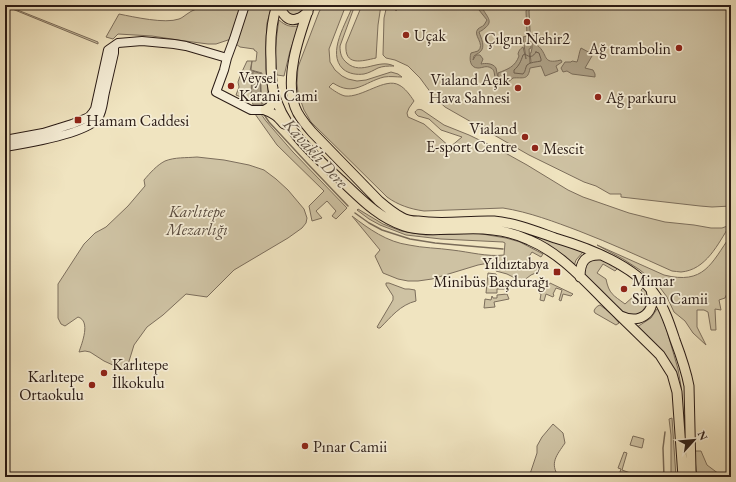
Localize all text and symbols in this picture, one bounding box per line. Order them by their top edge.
marker: Çılgın Nehir2 [522,17,532,27]
place label: Uçak [414,25,446,46]
place label: Çılgın Nehir2 [484,28,570,49]
marker: Uçak [401,30,411,40]
place label: Ağ trambolin [587,38,672,59]
marker: Ağ trambolin [674,43,684,53]
place label: Veysel Karani Cami [239,67,318,106]
place label: Vialand Açık Hava Sahnesi [429,69,510,108]
marker: Veysel Karani Cami [226,81,236,91]
marker: Vialand Açık Hava Sahnesi [513,83,523,93]
place label: Ağ parkuru [605,87,677,108]
marker: Ağ parkuru [593,92,603,102]
place label: Hamam Caddesi [86,110,189,131]
water label: Kavaklı Dere [278,113,353,193]
marker: Hamam Caddesi [73,115,83,125]
place label: Vialand E-sport Centre [426,118,518,157]
marker: Vialand E-sport Centre [520,132,530,142]
place label: Mescit [543,138,584,159]
marker: Mescit [530,143,540,153]
park label: Karlıtepe Mezarlığı [165,201,228,240]
place label: Yıldıztabya Minibüs Başdurağı [433,253,550,292]
marker: Yıldıztabya Minibüs Başdurağı [552,267,562,277]
place label: Mimar Sinan Camii [632,270,708,309]
marker: Mimar Sinan Camii [619,284,629,294]
place label: Karlıtepe İlkokulu [112,354,168,393]
place label: Karlıtepe Ortaokulu [19,366,85,405]
marker: Karlıtepe İlkokulu [99,368,109,378]
marker: Karlıtepe Ortaokulu [87,380,97,390]
north arrow [674,420,714,460]
text: N [695,428,711,443]
place label: Pınar Camii [313,436,387,457]
marker: Pınar Camii [300,441,310,451]

